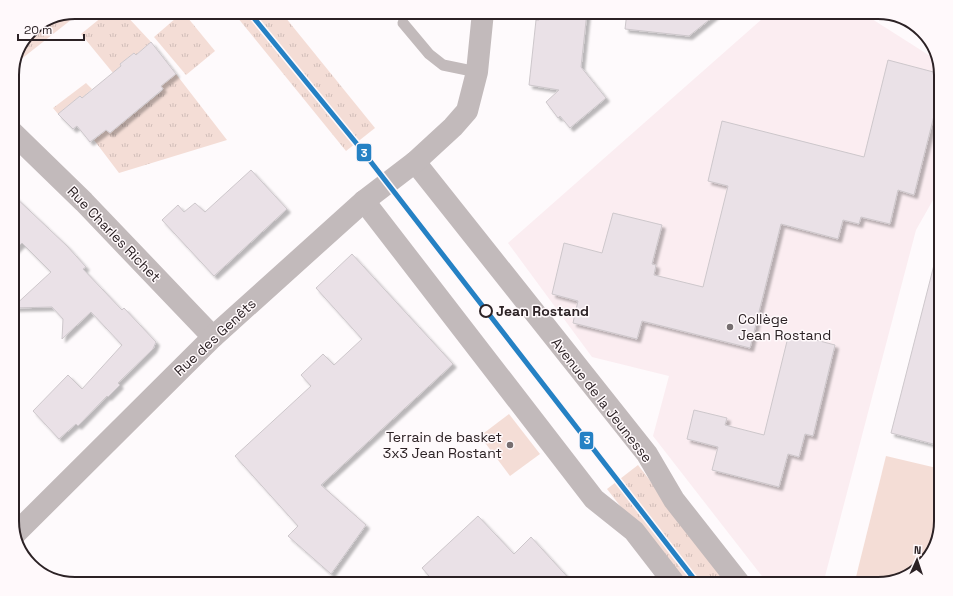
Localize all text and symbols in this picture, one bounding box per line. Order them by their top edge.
scale bar [18,16,84,42]
text: 20 m [24,22,52,38]
line badge: 3 [356,143,372,162]
text: 3 [361,146,368,160]
street label: Rue Charles Richet [64,182,164,286]
street label: Rue des Genêts [170,294,260,380]
place label: Jean Rostand [496,302,589,320]
marker: Jean Rostand [479,304,493,318]
place label: Collège Jean Rostand [738,310,831,344]
marker: Collège Jean Rostand [725,322,735,332]
street label: Avenue de la Jeunesse [548,334,656,466]
place label: Terrain de basket 3x3 Jean Rostant [383,428,502,462]
line badge: 3 [579,431,594,450]
text: 3 [584,433,591,447]
marker: Terrain de basket 3x3 Jean Rostant [505,440,515,450]
north arrow [897,540,937,580]
text: N [913,543,922,557]

